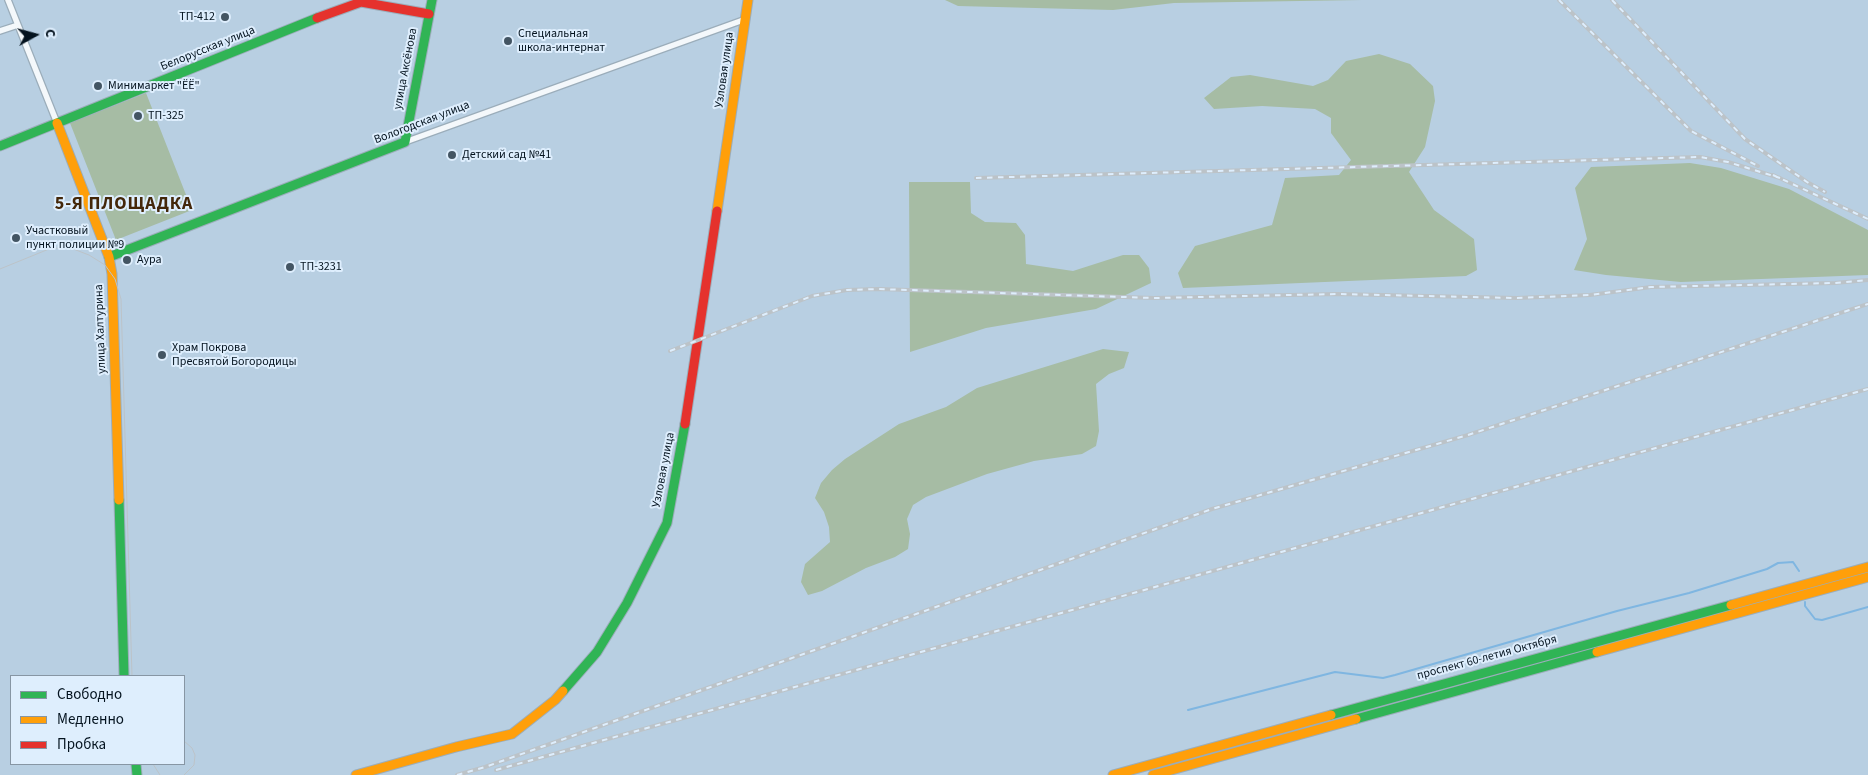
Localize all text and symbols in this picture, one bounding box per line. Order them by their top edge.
north arrow [10,10,60,60]
place label: ТП-412 [179,10,215,24]
marker: ТП-412 [219,11,231,23]
street label: Белорусская улица [159,23,257,75]
street label: улица Аксёнова [391,27,421,111]
place label: Специальная школа-интернат [518,27,605,55]
text: С [39,28,60,38]
street label: Узловая улица [713,31,737,109]
marker: Специальная школа-интернат [502,35,514,47]
place label: Минимаркет "ЁЁ" [108,79,200,93]
marker: Минимаркет "ЁЁ" [92,80,104,92]
street label: Вологодская улица [372,98,472,148]
place label: ТП-325 [148,109,184,123]
marker: ТП-325 [132,110,144,122]
place label: Детский сад №41 [462,148,551,162]
marker: Детский сад №41 [446,149,458,161]
district label: 5-Я ПЛОЩАДКА [53,194,195,216]
place label: Участковый пункт полиции №9 [26,224,124,252]
marker: Участковый пункт полиции №9 [10,232,22,244]
place label: Аура [137,253,162,267]
marker: Аура [121,254,133,266]
place label: ТП-3231 [300,260,342,274]
marker: ТП-3231 [284,261,296,273]
street label: улица Халтурина [92,284,110,374]
place label: Храм Покрова Пресвятой Богородицы [172,341,297,369]
marker: Храм Покрова Пресвятой Богородицы [156,349,168,361]
street label: Узловая улица [650,431,678,509]
street label: проспект 60-летия Октября [1415,632,1559,684]
legend [10,675,185,765]
text: Свободно [57,684,122,705]
text: Медленно [57,709,124,730]
text: Пробка [57,734,106,755]

